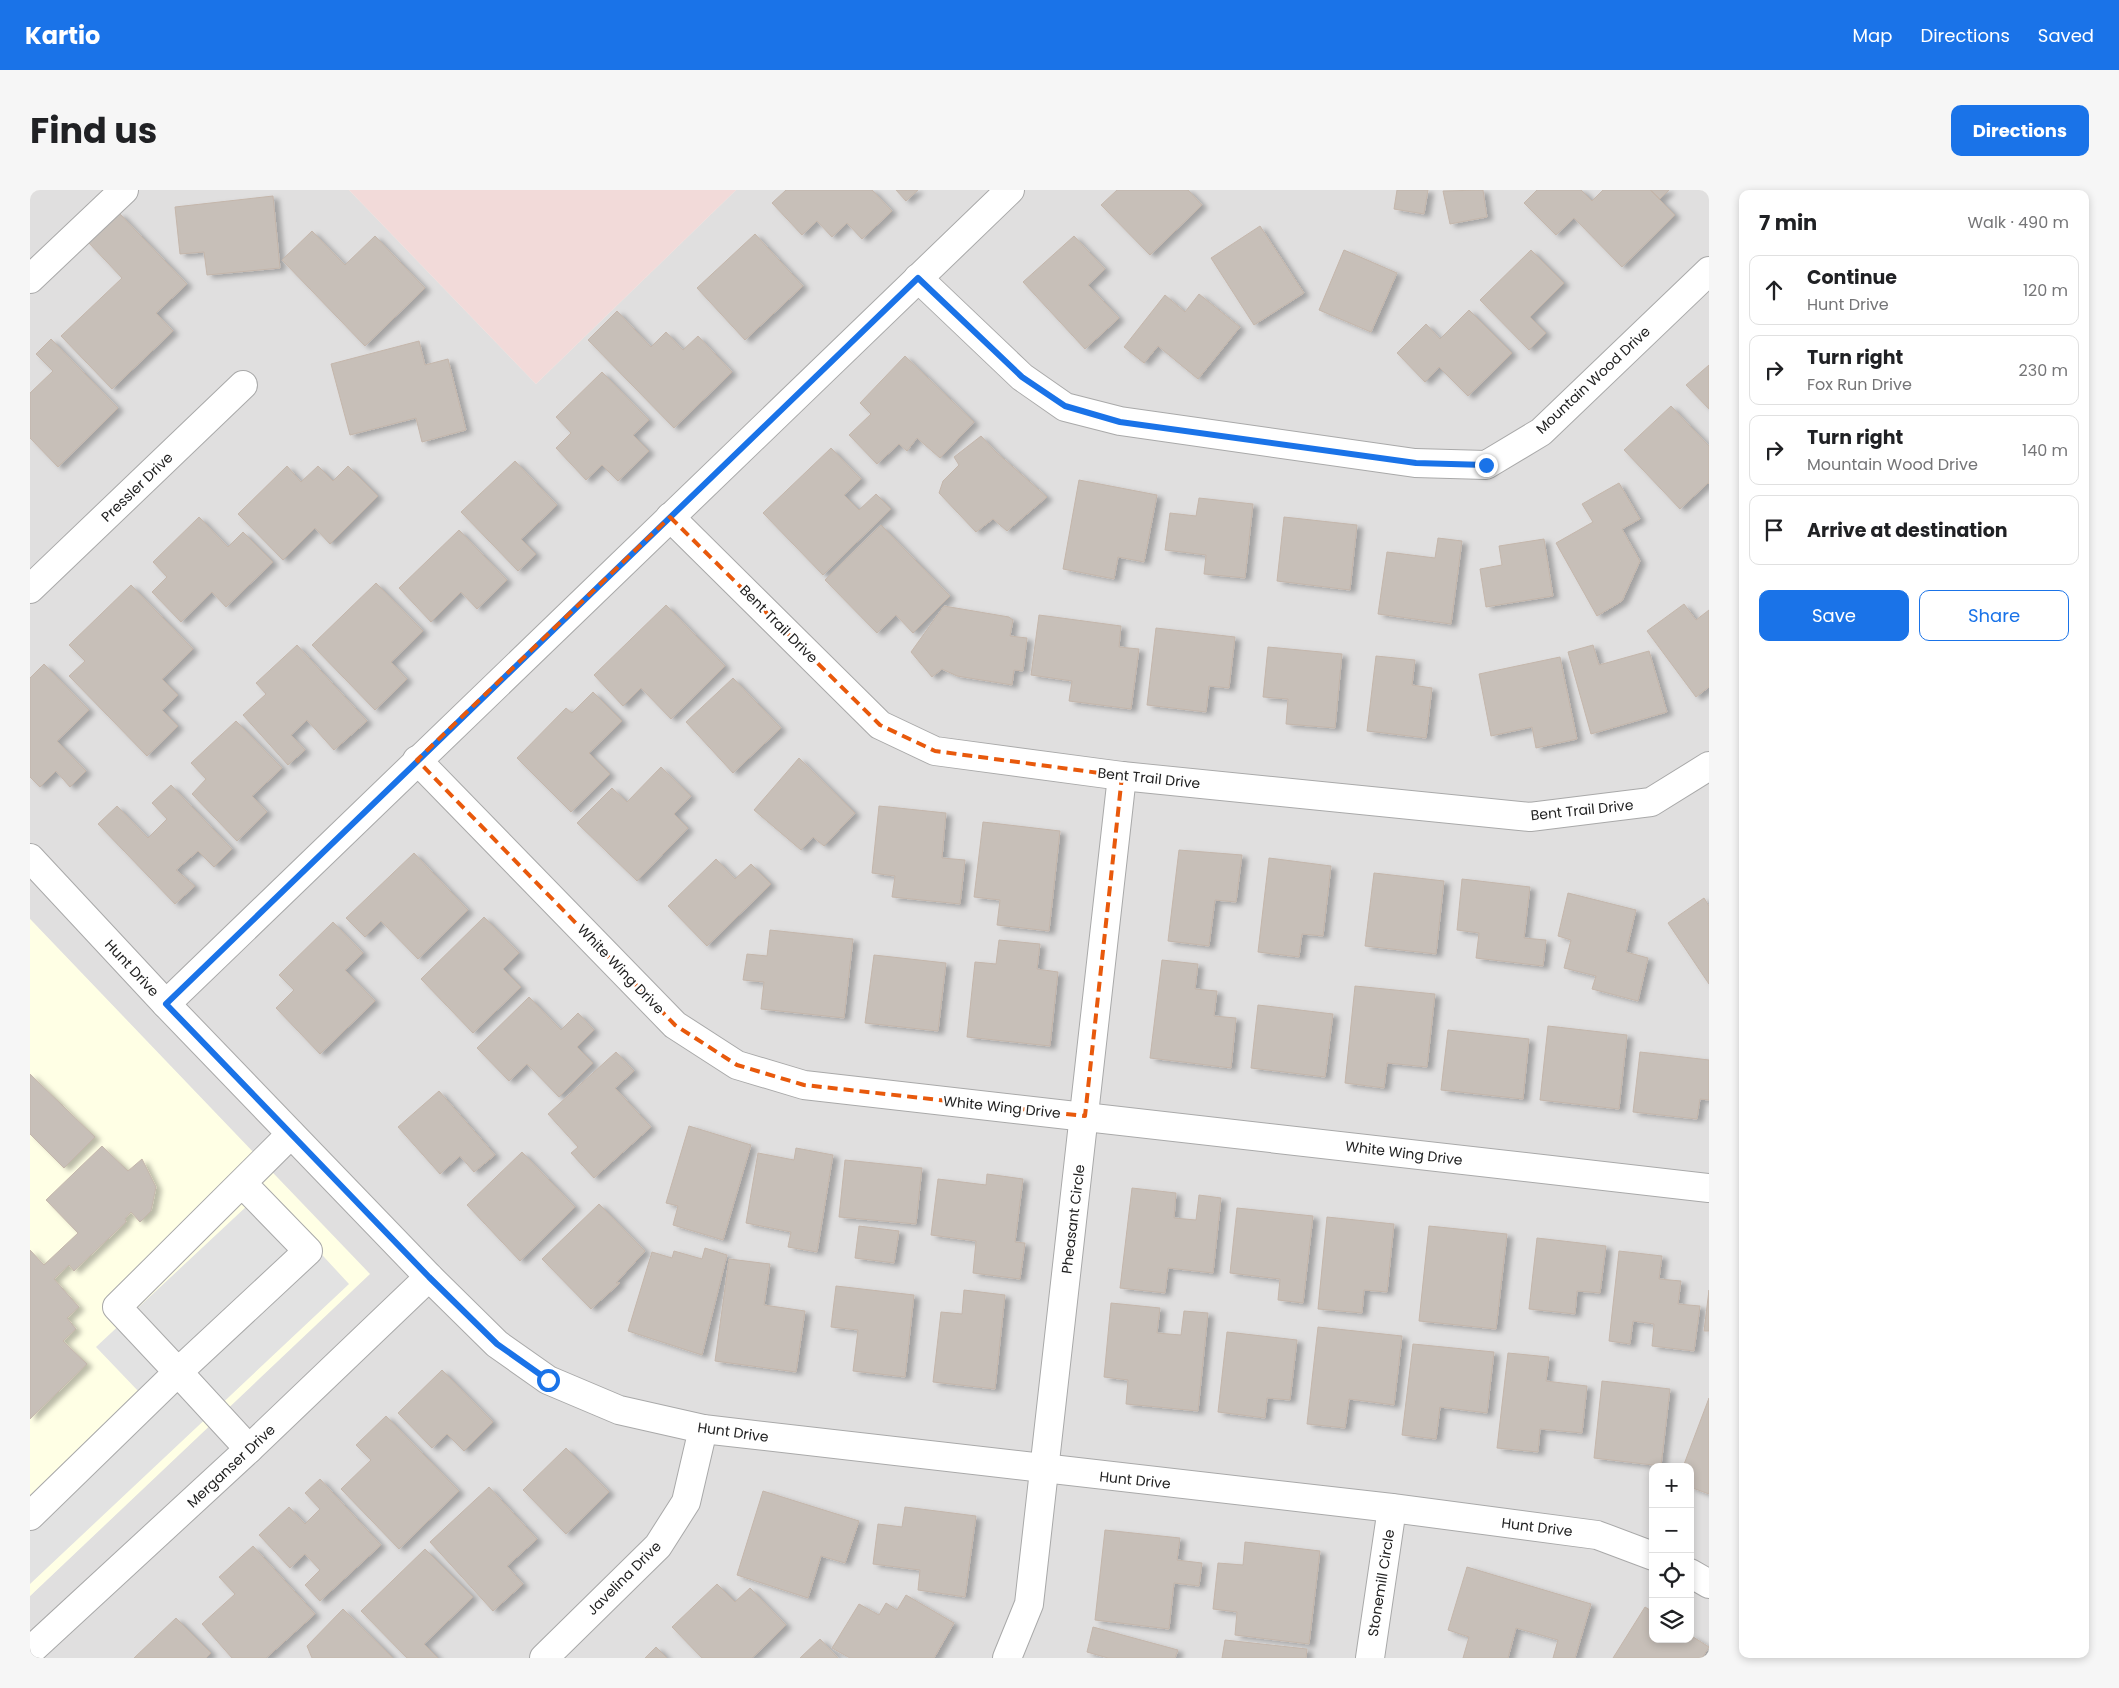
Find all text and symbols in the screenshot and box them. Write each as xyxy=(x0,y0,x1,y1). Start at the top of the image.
text: Kartio xyxy=(25,19,100,52)
text: Map xyxy=(1853,23,1892,48)
text: Directions xyxy=(1920,23,2010,48)
text: Saved xyxy=(2038,23,2094,48)
button: Directions xyxy=(1951,105,2089,156)
text: Find us xyxy=(30,106,157,155)
text: 7 min xyxy=(1759,208,1817,237)
text: Walk · 490 m xyxy=(1968,211,2069,234)
text: Continue xyxy=(1807,264,1897,291)
icon: ahead xyxy=(1760,276,1788,304)
text: 120 m xyxy=(2023,279,2068,302)
text: Hunt Drive xyxy=(1807,293,1889,316)
street label: Mountain Wood Drive xyxy=(1531,321,1655,438)
text: Turn right xyxy=(1807,344,1903,371)
icon: right xyxy=(1760,356,1788,384)
text: 230 m xyxy=(2019,359,2068,382)
text: Fox Run Drive xyxy=(1807,373,1912,396)
text: Turn right xyxy=(1807,424,1903,451)
icon: right xyxy=(1760,436,1788,464)
text: 140 m xyxy=(2022,439,2068,462)
street label: Pressler Drive xyxy=(97,447,178,526)
text: Mountain Wood Drive xyxy=(1807,453,1978,476)
route end xyxy=(1475,454,1498,477)
icon: arrive xyxy=(1760,516,1788,544)
text: Arrive at destination xyxy=(1807,517,2008,544)
street label: Bent Trail Drive xyxy=(735,580,823,668)
button: Save xyxy=(1759,590,1909,641)
button: Share xyxy=(1919,590,2069,641)
street label: Bent Trail Drive xyxy=(1097,763,1202,793)
street label: Bent Trail Drive xyxy=(1530,795,1635,825)
street label: White Wing Drive xyxy=(573,920,669,1019)
street label: Hunt Drive xyxy=(100,935,164,1001)
street label: White Wing Drive xyxy=(942,1091,1062,1123)
street label: White Wing Drive xyxy=(1344,1136,1464,1170)
street label: Pheasant Circle xyxy=(1056,1163,1090,1275)
route start xyxy=(537,1369,560,1392)
street label: Hunt Drive xyxy=(696,1417,770,1447)
street label: Merganser Drive xyxy=(183,1420,280,1512)
map controls xyxy=(1649,1463,1694,1643)
button: + xyxy=(1649,1463,1694,1508)
street label: Hunt Drive xyxy=(1098,1466,1172,1494)
button: − xyxy=(1649,1508,1694,1553)
street label: Hunt Drive xyxy=(1500,1513,1574,1541)
street label: Stonemill Circle xyxy=(1363,1528,1399,1638)
street label: Javelina Drive xyxy=(582,1536,666,1620)
button: locate xyxy=(1649,1553,1694,1598)
button: layers xyxy=(1649,1598,1694,1643)

